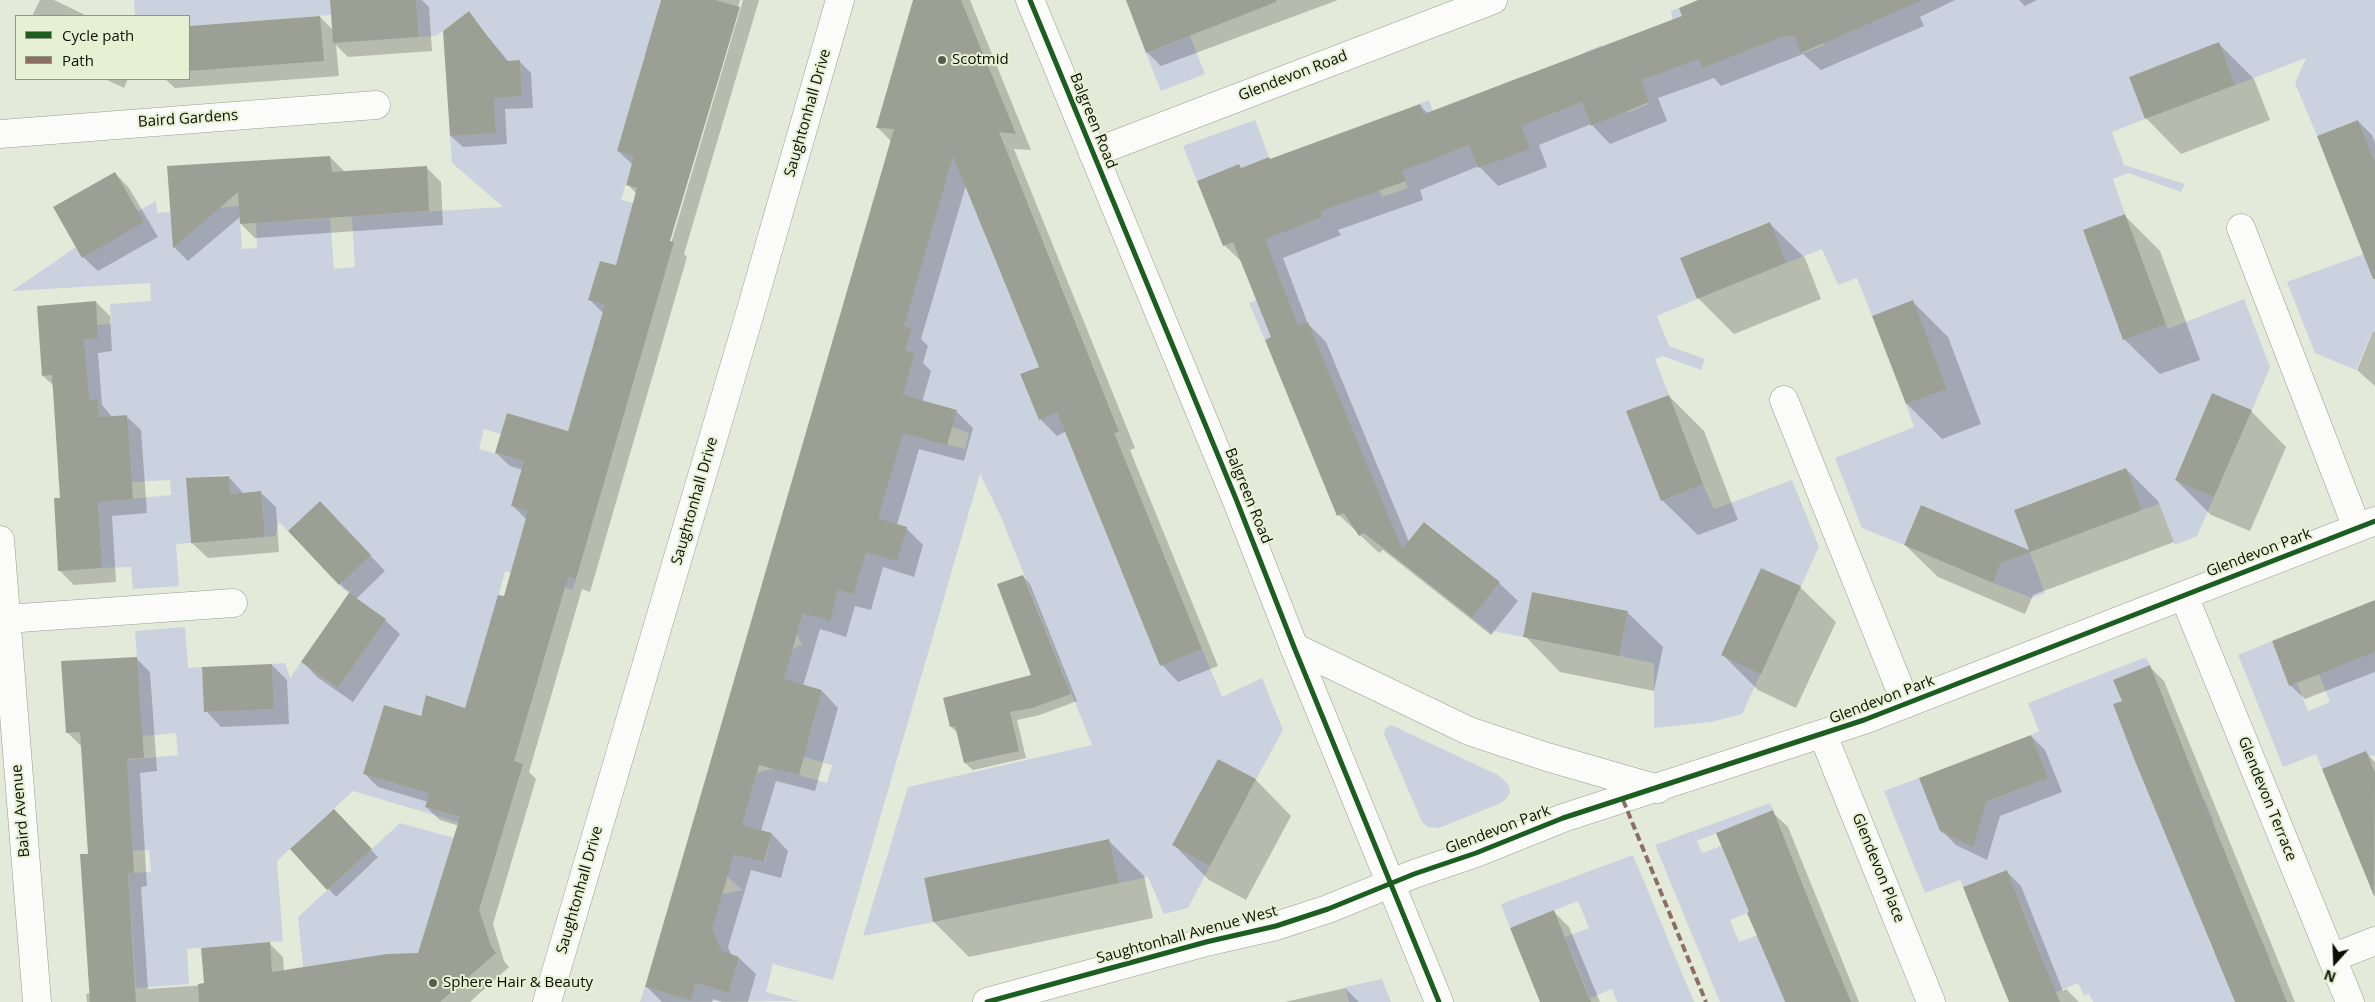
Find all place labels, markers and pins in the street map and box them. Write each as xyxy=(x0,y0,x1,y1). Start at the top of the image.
place label: Scotmid xyxy=(952,51,1009,69)
marker: Scotmid xyxy=(936,54,948,66)
place label: Sphere Hair & Beauty xyxy=(443,974,593,992)
marker: Sphere Hair & Beauty xyxy=(427,977,439,989)

